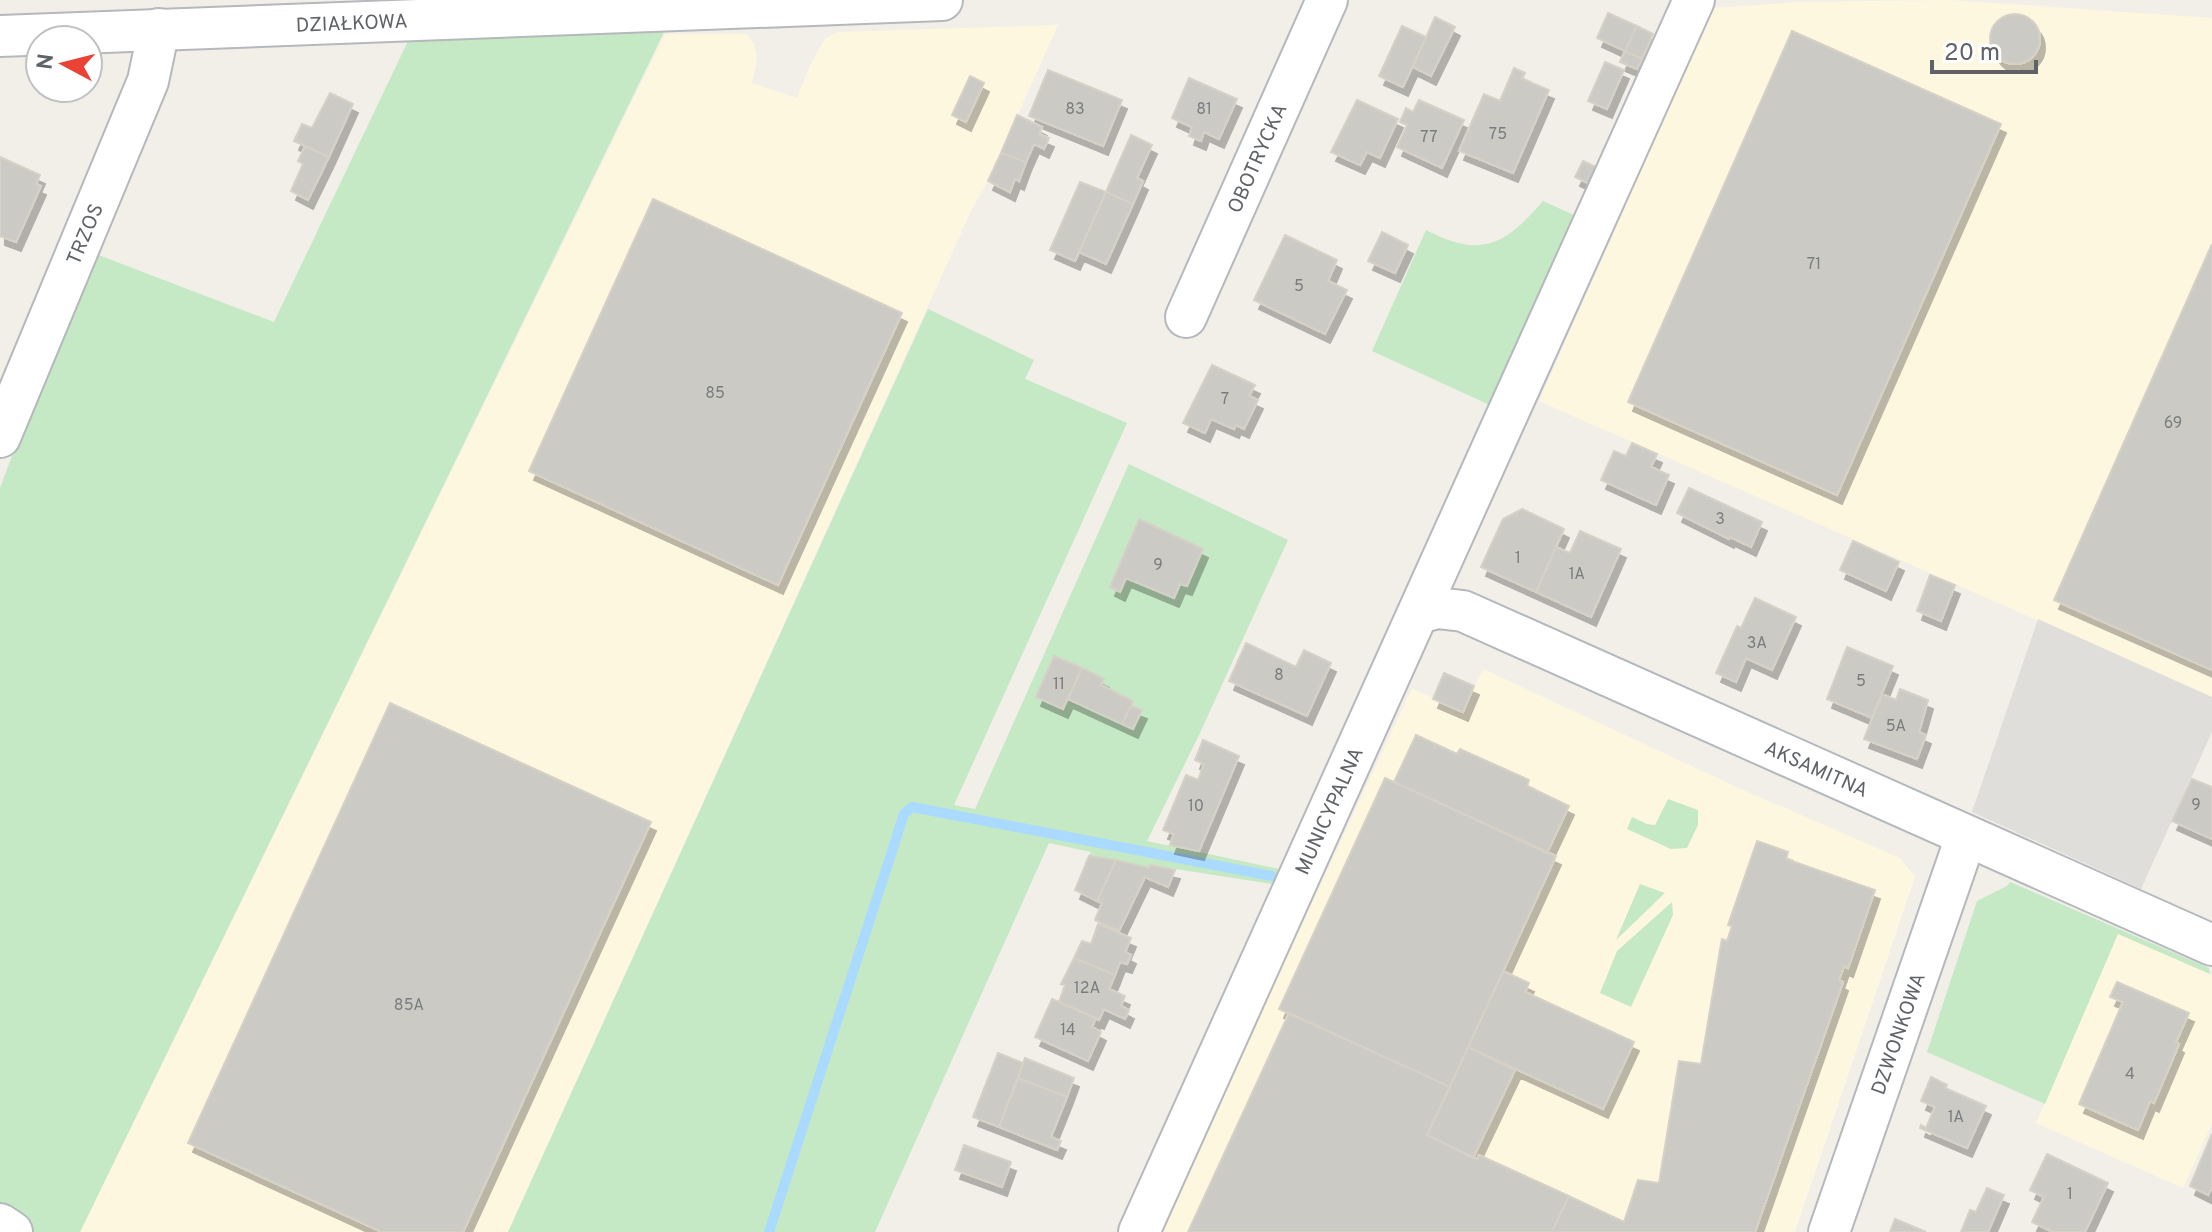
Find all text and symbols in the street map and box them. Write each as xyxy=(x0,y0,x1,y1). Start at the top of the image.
street label: DZIAŁKOWA xyxy=(295,9,408,40)
north arrow xyxy=(24,24,104,104)
scale bar xyxy=(1932,24,2036,74)
text: 20 m xyxy=(1944,39,2000,69)
text: N xyxy=(32,52,61,71)
house number: 83 xyxy=(1065,100,1085,120)
house number: 81 xyxy=(1196,100,1212,120)
street label: OBOTRYCKA xyxy=(1223,100,1294,218)
house number: 75 xyxy=(1489,125,1507,145)
house number: 77 xyxy=(1420,128,1438,148)
street label: TRZOS xyxy=(62,200,111,269)
house number: 71 xyxy=(1807,255,1821,275)
house number: 5 xyxy=(1294,277,1304,297)
house number: 85 xyxy=(705,384,725,404)
house number: 7 xyxy=(1221,390,1229,410)
house number: 69 xyxy=(2164,414,2182,434)
house number: 3 xyxy=(1715,510,1725,530)
house number: 1 xyxy=(1515,549,1521,569)
house number: 9 xyxy=(1153,556,1163,576)
house number: 1A xyxy=(1569,565,1585,585)
house number: 3A xyxy=(1747,634,1767,654)
house number: 8 xyxy=(1274,666,1284,686)
house number: 5 xyxy=(1856,672,1866,692)
house number: 11 xyxy=(1053,675,1065,695)
house number: 5A xyxy=(1886,717,1906,737)
street label: AKSAMITNA xyxy=(1760,736,1872,805)
street label: MUNICYPALNA xyxy=(1291,744,1371,879)
house number: 9 xyxy=(2191,796,2201,816)
house number: 10 xyxy=(1188,797,1204,817)
street label: DZWONKOWA xyxy=(1867,970,1933,1099)
house number: 12A xyxy=(1074,979,1100,999)
house number: 85A xyxy=(394,996,424,1016)
house number: 14 xyxy=(1060,1021,1076,1041)
house number: 4 xyxy=(2125,1065,2135,1085)
house number: 1A xyxy=(1948,1108,1964,1128)
house number: 1 xyxy=(2067,1185,2073,1205)

